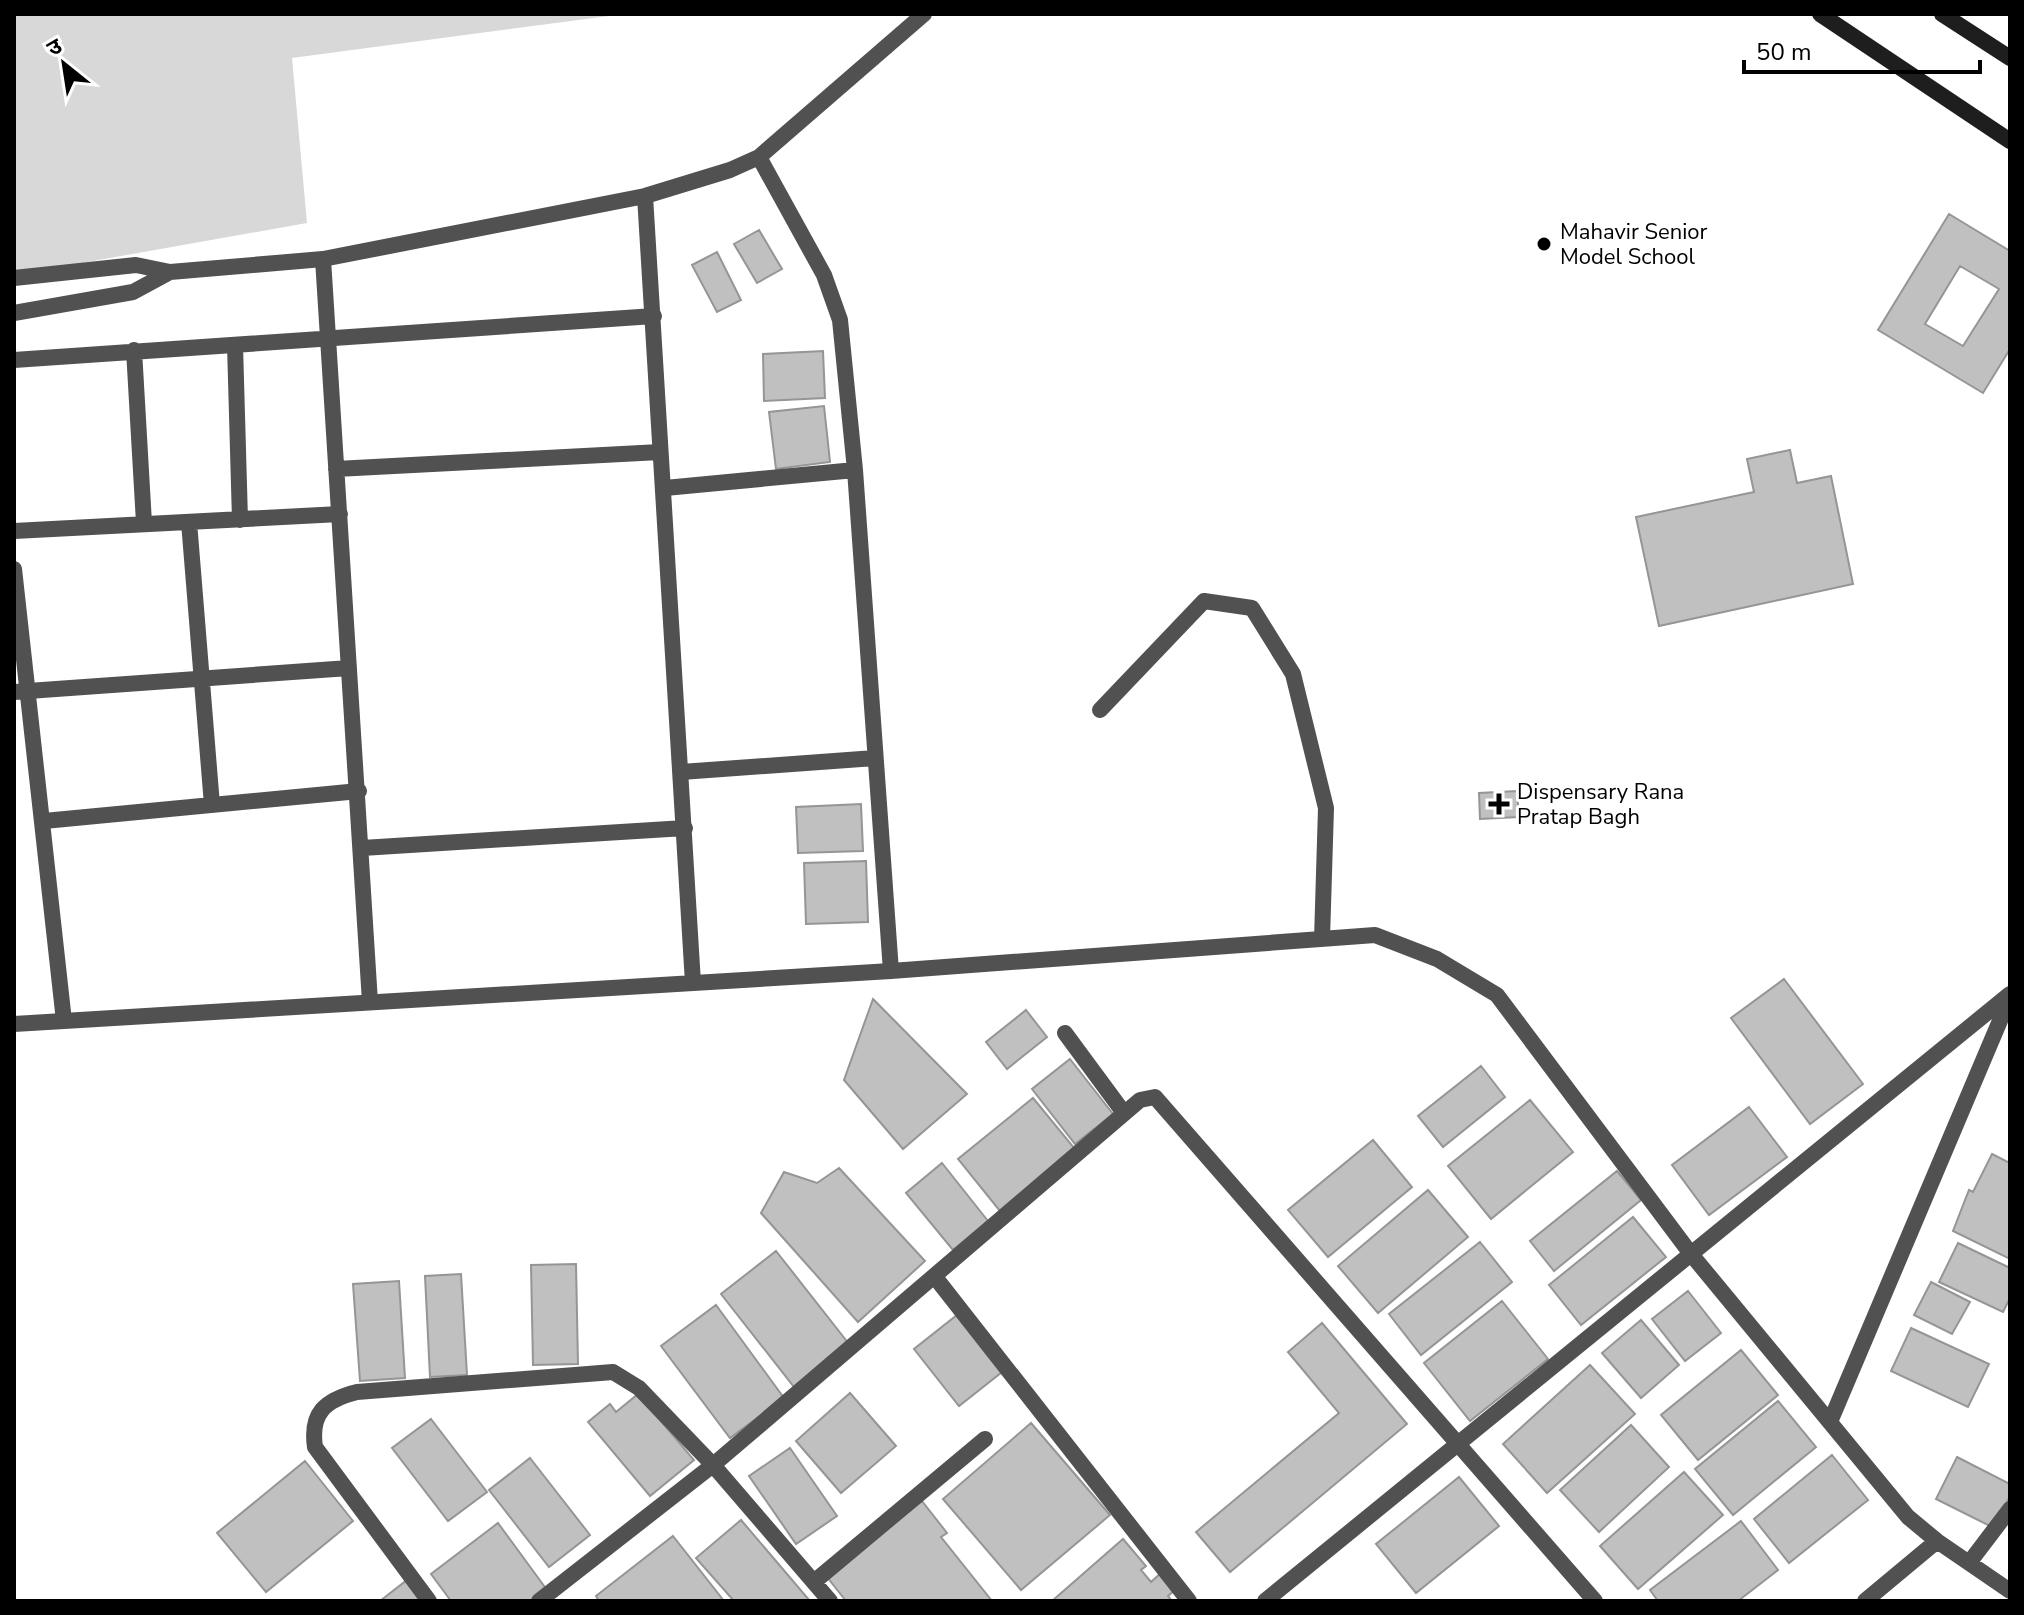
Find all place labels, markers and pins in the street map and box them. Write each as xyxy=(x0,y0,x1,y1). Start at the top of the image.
place label: Mahavir Senior Model School xyxy=(1560,217,1708,272)
marker: Mahavir Senior Model School xyxy=(1535,235,1553,253)
place label: Dispensary Rana Pratap Bagh xyxy=(1517,777,1684,832)
marker: Dispensary Rana Pratap Bagh xyxy=(1488,793,1510,815)

